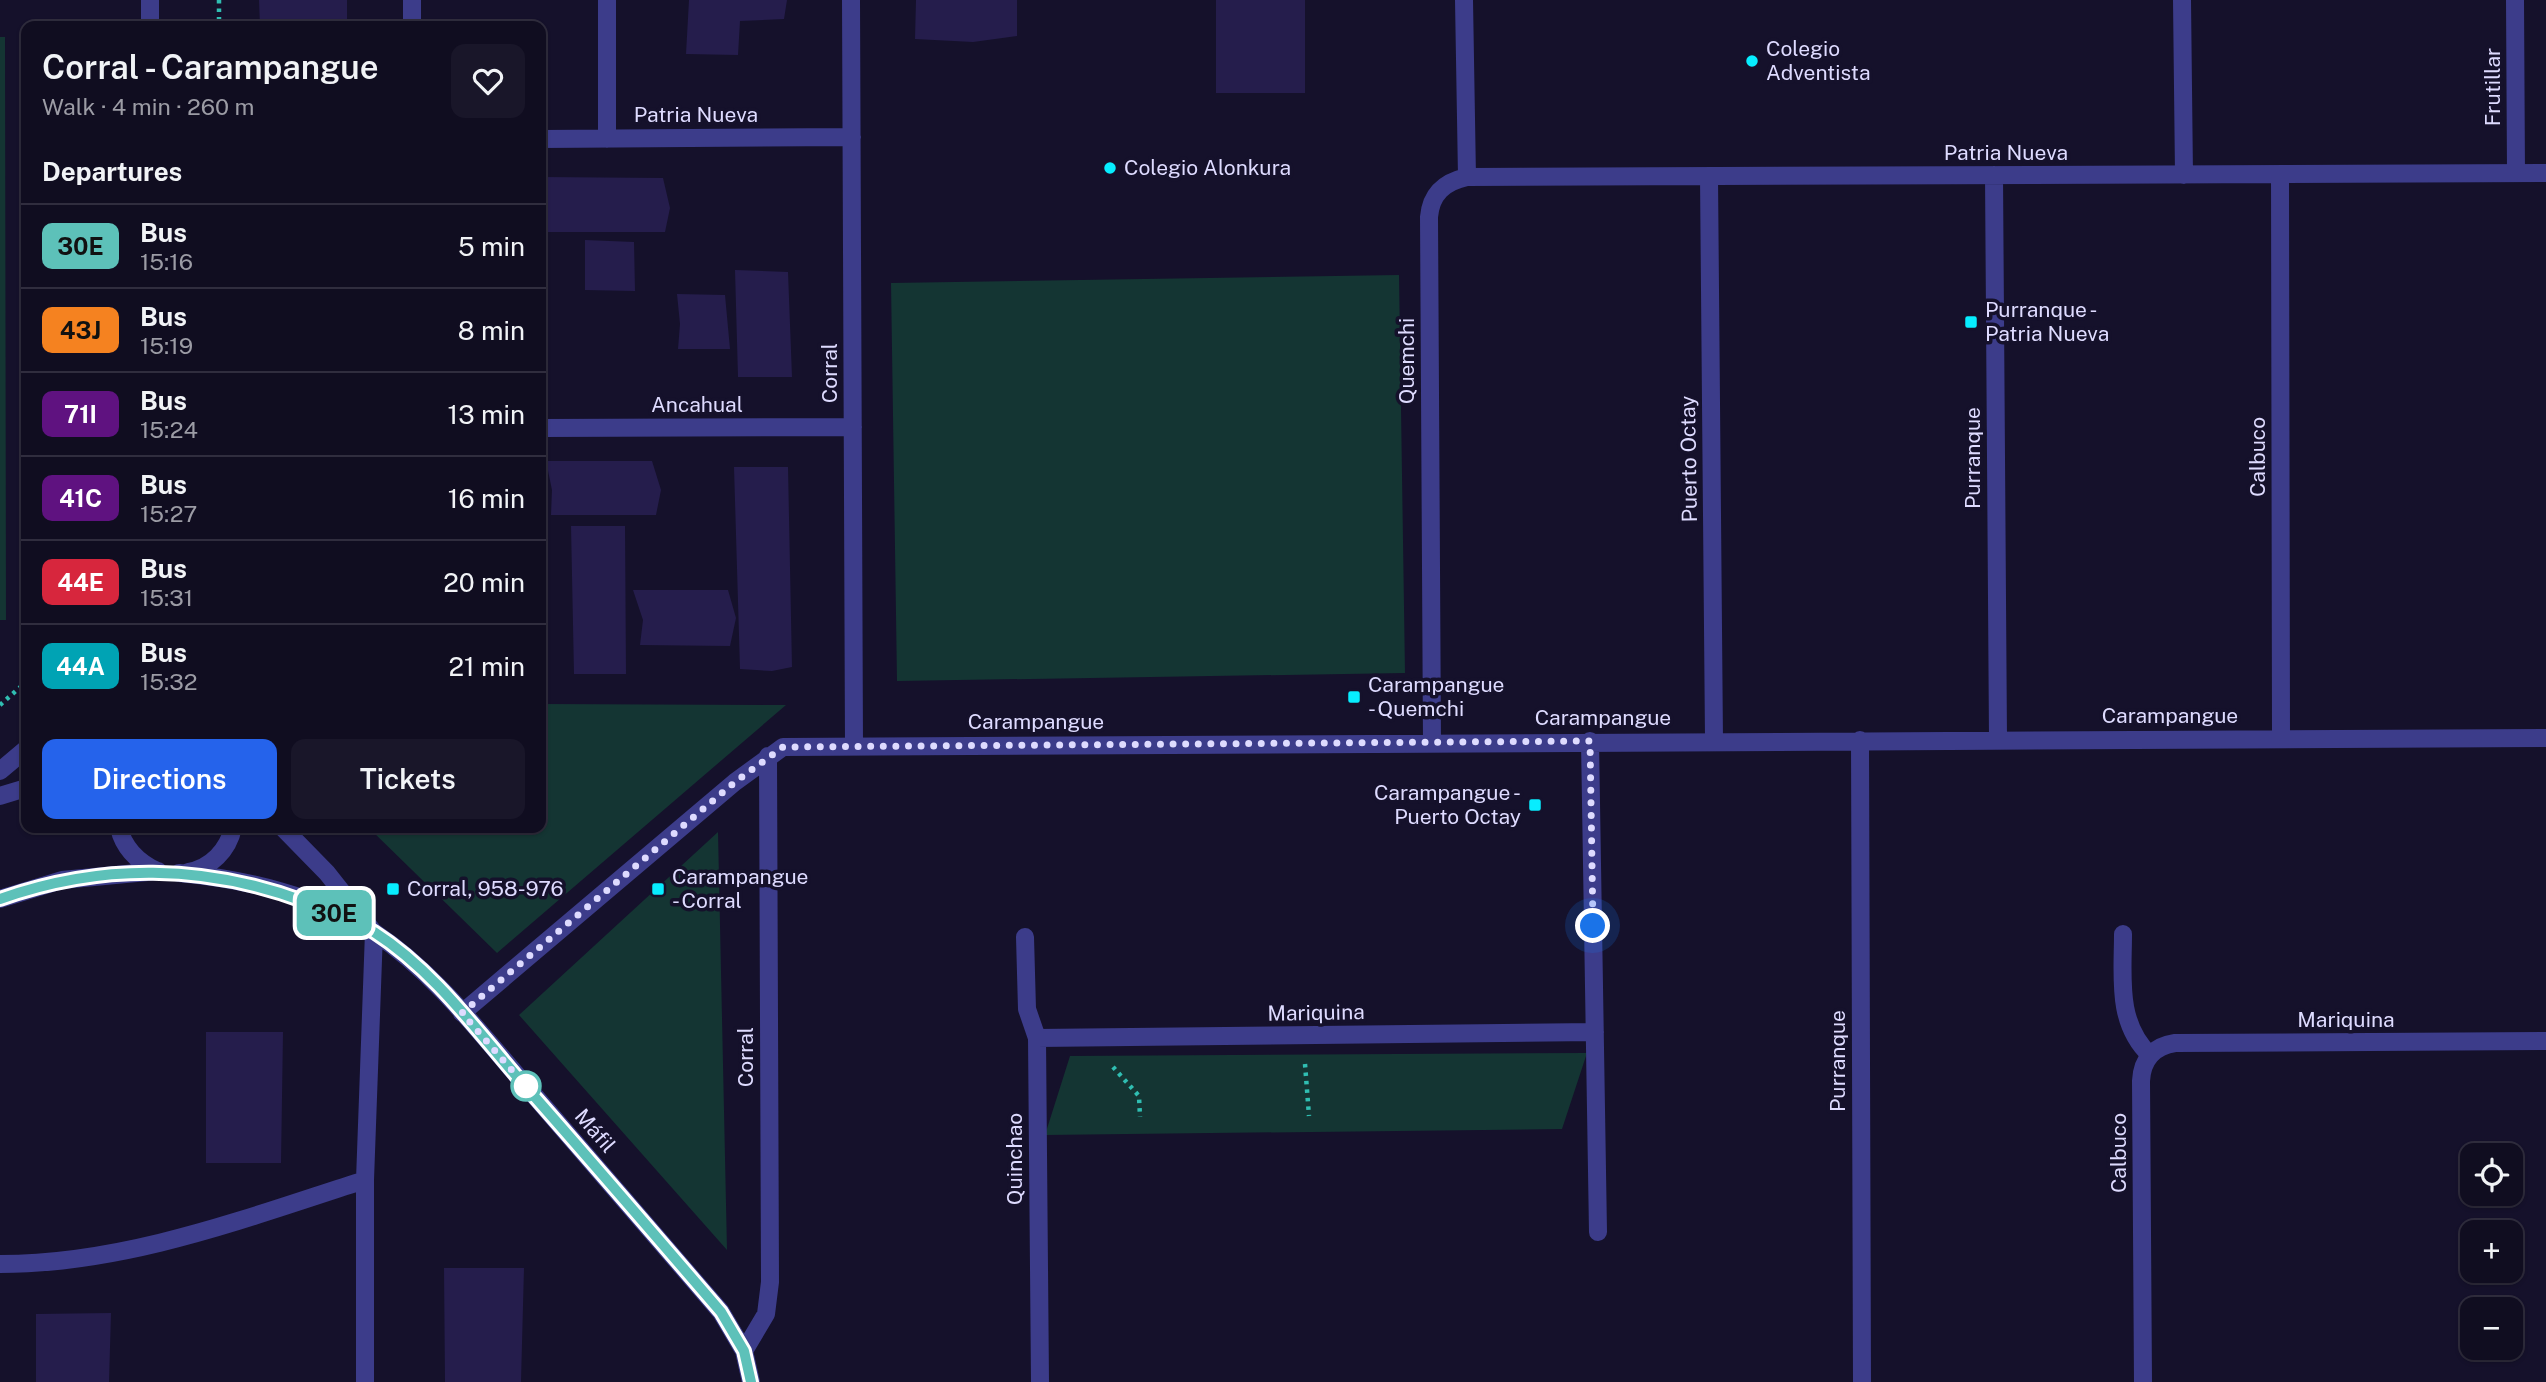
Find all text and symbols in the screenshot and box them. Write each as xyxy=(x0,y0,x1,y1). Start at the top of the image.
place label: Colegio Adventista xyxy=(1766,36,1871,85)
button: heart xyxy=(451,44,525,118)
text: Corral - Carampangue xyxy=(42,48,379,86)
street label: Frutillar xyxy=(2480,48,2505,126)
marker: Colegio Adventista xyxy=(1744,53,1760,69)
text: Walk · 4 min · 260 m xyxy=(42,93,255,120)
street label: Patria Nueva xyxy=(634,102,758,127)
street label: Patria Nueva xyxy=(1944,140,2068,165)
place label: Colegio Alonkura xyxy=(1124,155,1291,180)
text: Departures xyxy=(42,156,182,187)
marker: Colegio Alonkura xyxy=(1102,160,1118,176)
text: Bus xyxy=(140,217,187,248)
text: 5 min xyxy=(458,231,525,262)
text: 30E xyxy=(57,232,104,260)
text: 15:16 xyxy=(140,248,193,275)
place label: Purranque - Patria Nueva xyxy=(1985,297,2109,346)
text: Bus xyxy=(140,301,187,332)
marker: Purranque - Patria Nueva xyxy=(1963,314,1979,330)
text: 8 min xyxy=(458,315,525,346)
text: 43J xyxy=(60,316,101,344)
street label: Quemchi xyxy=(1394,318,1419,404)
text: 15:19 xyxy=(140,332,193,359)
street label: Corral xyxy=(817,343,842,403)
text: Bus xyxy=(140,385,187,416)
street label: Ancahual xyxy=(651,392,743,417)
street label: Puerto Octay xyxy=(1675,395,1702,523)
text: 13 min xyxy=(448,399,525,430)
text: 71I xyxy=(64,400,97,428)
street label: Purranque xyxy=(1960,407,1985,509)
text: 15:24 xyxy=(140,416,198,443)
street label: Calbuco xyxy=(2245,417,2270,497)
text: Bus xyxy=(140,469,187,500)
text: 16 min xyxy=(448,483,525,514)
text: 41C xyxy=(59,484,102,512)
text: 15:27 xyxy=(140,500,197,527)
text: Bus xyxy=(140,553,187,584)
text: 20 min xyxy=(443,567,525,598)
text: 44E xyxy=(57,568,104,596)
text: 15:31 xyxy=(140,584,193,611)
text: Bus xyxy=(140,637,187,668)
text: 21 min xyxy=(449,651,525,682)
text: 44A xyxy=(56,652,105,680)
text: 15:32 xyxy=(140,668,197,695)
place label: Carampangue - Quemchi xyxy=(1368,672,1504,721)
marker: Carampangue - Quemchi xyxy=(1346,689,1362,705)
street label: Carampangue xyxy=(2102,703,2238,728)
street label: Carampangue xyxy=(1535,705,1671,730)
street label: Carampangue xyxy=(968,709,1104,734)
button: Directions xyxy=(42,739,277,819)
button: Tickets xyxy=(291,739,525,819)
place label: Carampangue - Puerto Octay xyxy=(1374,780,1521,829)
marker: Carampangue - Puerto Octay xyxy=(1527,797,1543,813)
place label: Carampangue - Corral xyxy=(672,864,808,913)
place label: Corral, 958-976 xyxy=(407,876,564,901)
marker: Corral, 958-976 xyxy=(385,881,401,897)
marker: Carampangue - Corral xyxy=(650,881,666,897)
line badge: 30E xyxy=(294,890,374,936)
text: 30E xyxy=(311,899,357,927)
your location xyxy=(1575,908,1610,943)
street label: Mariquina xyxy=(1267,999,1365,1026)
street label: Mariquina xyxy=(2297,1007,2395,1032)
street label: Purranque xyxy=(1825,1010,1850,1112)
street label: Corral xyxy=(733,1027,758,1087)
unlabelled marker xyxy=(511,1071,541,1101)
street label: Máfil xyxy=(570,1104,621,1158)
street label: Quinchao xyxy=(1002,1113,1027,1205)
street label: Calbuco xyxy=(2106,1113,2131,1193)
map controls xyxy=(2460,1143,2523,1360)
button: locate xyxy=(2460,1143,2523,1206)
button: + xyxy=(2460,1220,2523,1283)
button: − xyxy=(2460,1297,2523,1360)

